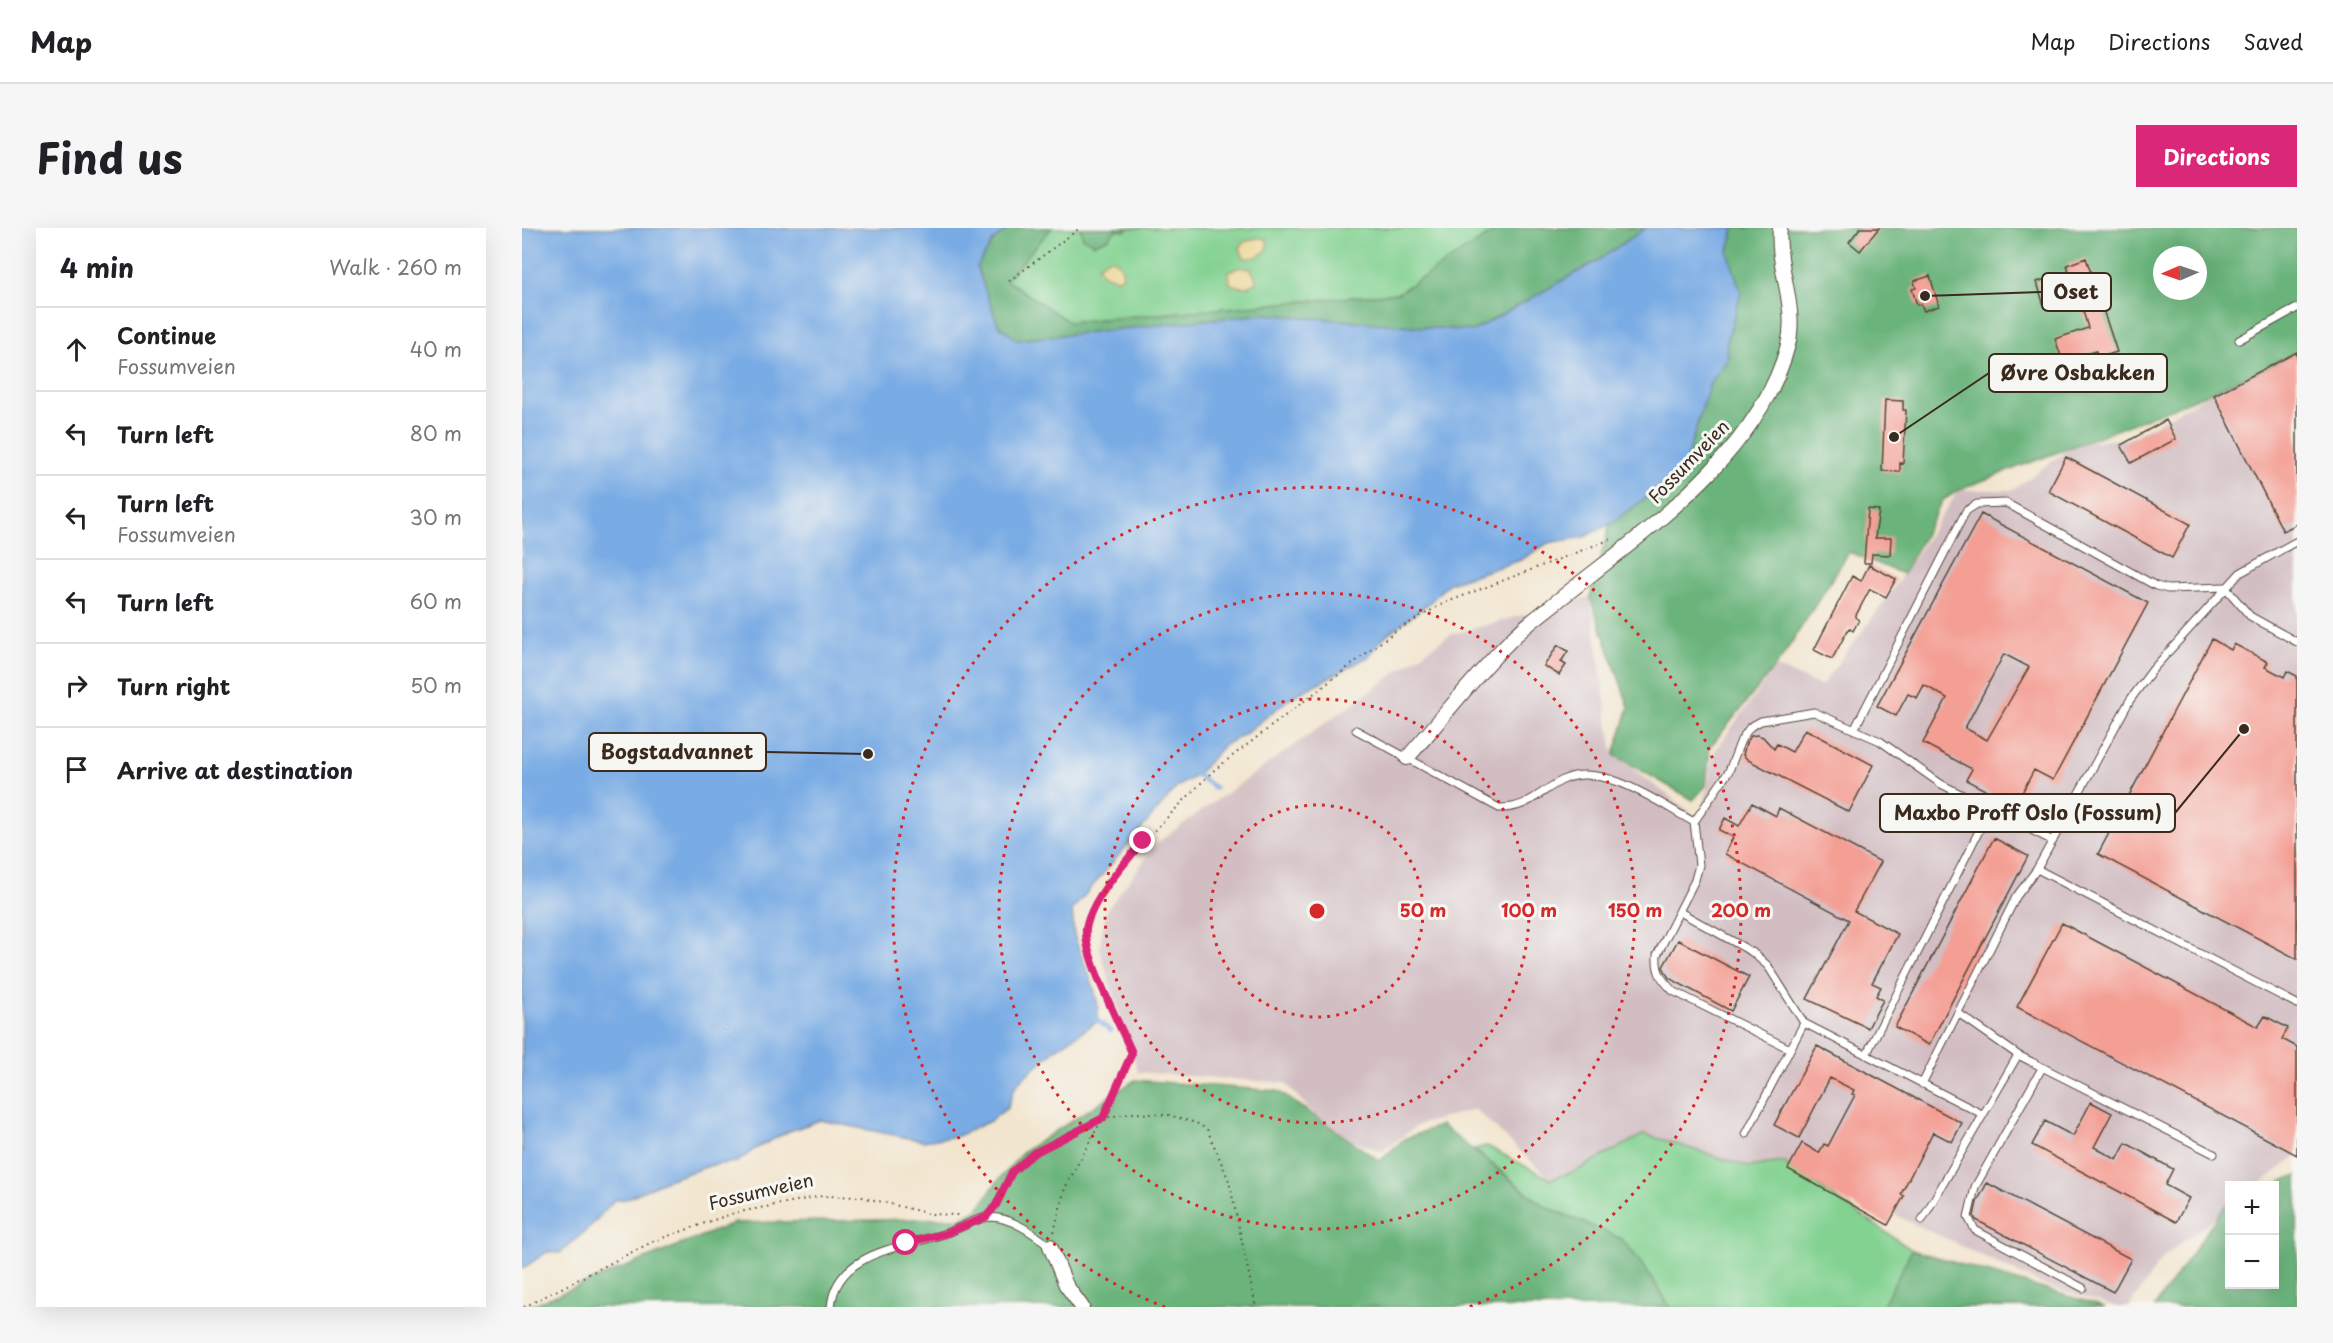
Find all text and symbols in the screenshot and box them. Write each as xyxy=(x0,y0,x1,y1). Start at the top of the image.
text: Map xyxy=(30,20,92,63)
text: Map xyxy=(2030,25,2075,57)
text: Directions xyxy=(2108,25,2210,57)
text: Saved xyxy=(2243,25,2303,57)
text: Find us xyxy=(36,125,183,188)
button: Directions xyxy=(2136,125,2297,187)
north arrow xyxy=(2153,246,2207,300)
text: 4 min xyxy=(60,248,134,287)
text: Walk · 260 m xyxy=(329,252,462,282)
callout: Oset xyxy=(2042,273,2111,311)
text: Oset xyxy=(2053,276,2099,306)
text: Continue xyxy=(117,318,216,351)
icon: ahead xyxy=(60,333,93,366)
text: 40 m xyxy=(410,334,462,364)
text: Fossumveien xyxy=(117,351,236,381)
callout: Øvre Osbakken xyxy=(1989,354,2167,392)
text: Øvre Osbakken xyxy=(2000,357,2155,387)
street label: Fossumveien xyxy=(1641,413,1735,509)
icon: left xyxy=(60,417,93,450)
text: Turn left xyxy=(117,417,214,450)
text: 80 m xyxy=(410,418,462,448)
text: Turn left xyxy=(117,486,214,519)
icon: left xyxy=(60,501,93,534)
text: 30 m xyxy=(409,502,462,532)
text: Fossumveien xyxy=(117,519,236,549)
icon: left xyxy=(60,585,93,618)
text: Turn left xyxy=(117,585,214,618)
text: 60 m xyxy=(410,586,462,616)
icon: right xyxy=(60,669,93,702)
text: Turn right xyxy=(117,669,230,702)
text: 50 m xyxy=(410,670,462,700)
callout: Bogstadvannet xyxy=(589,733,766,771)
text: Bogstadvannet xyxy=(601,736,754,766)
icon: arrive xyxy=(60,753,93,786)
text: Arrive at destination xyxy=(117,753,353,786)
callout: Maxbo Proff Oslo (Fossum) xyxy=(1880,794,2175,832)
text: Maxbo Proff Oslo (Fossum) xyxy=(1894,797,2162,827)
route end xyxy=(1129,827,1155,853)
text: 50 m xyxy=(1400,896,1446,923)
text: 100 m xyxy=(1501,896,1557,923)
text: 150 m xyxy=(1608,896,1662,923)
text: 200 m xyxy=(1711,896,1771,923)
centre of rings xyxy=(1307,901,1327,921)
street label: Fossumveien xyxy=(706,1165,816,1216)
map controls xyxy=(2225,1181,2279,1289)
button: + xyxy=(2225,1181,2279,1235)
route start xyxy=(892,1229,918,1255)
button: − xyxy=(2225,1235,2279,1289)

